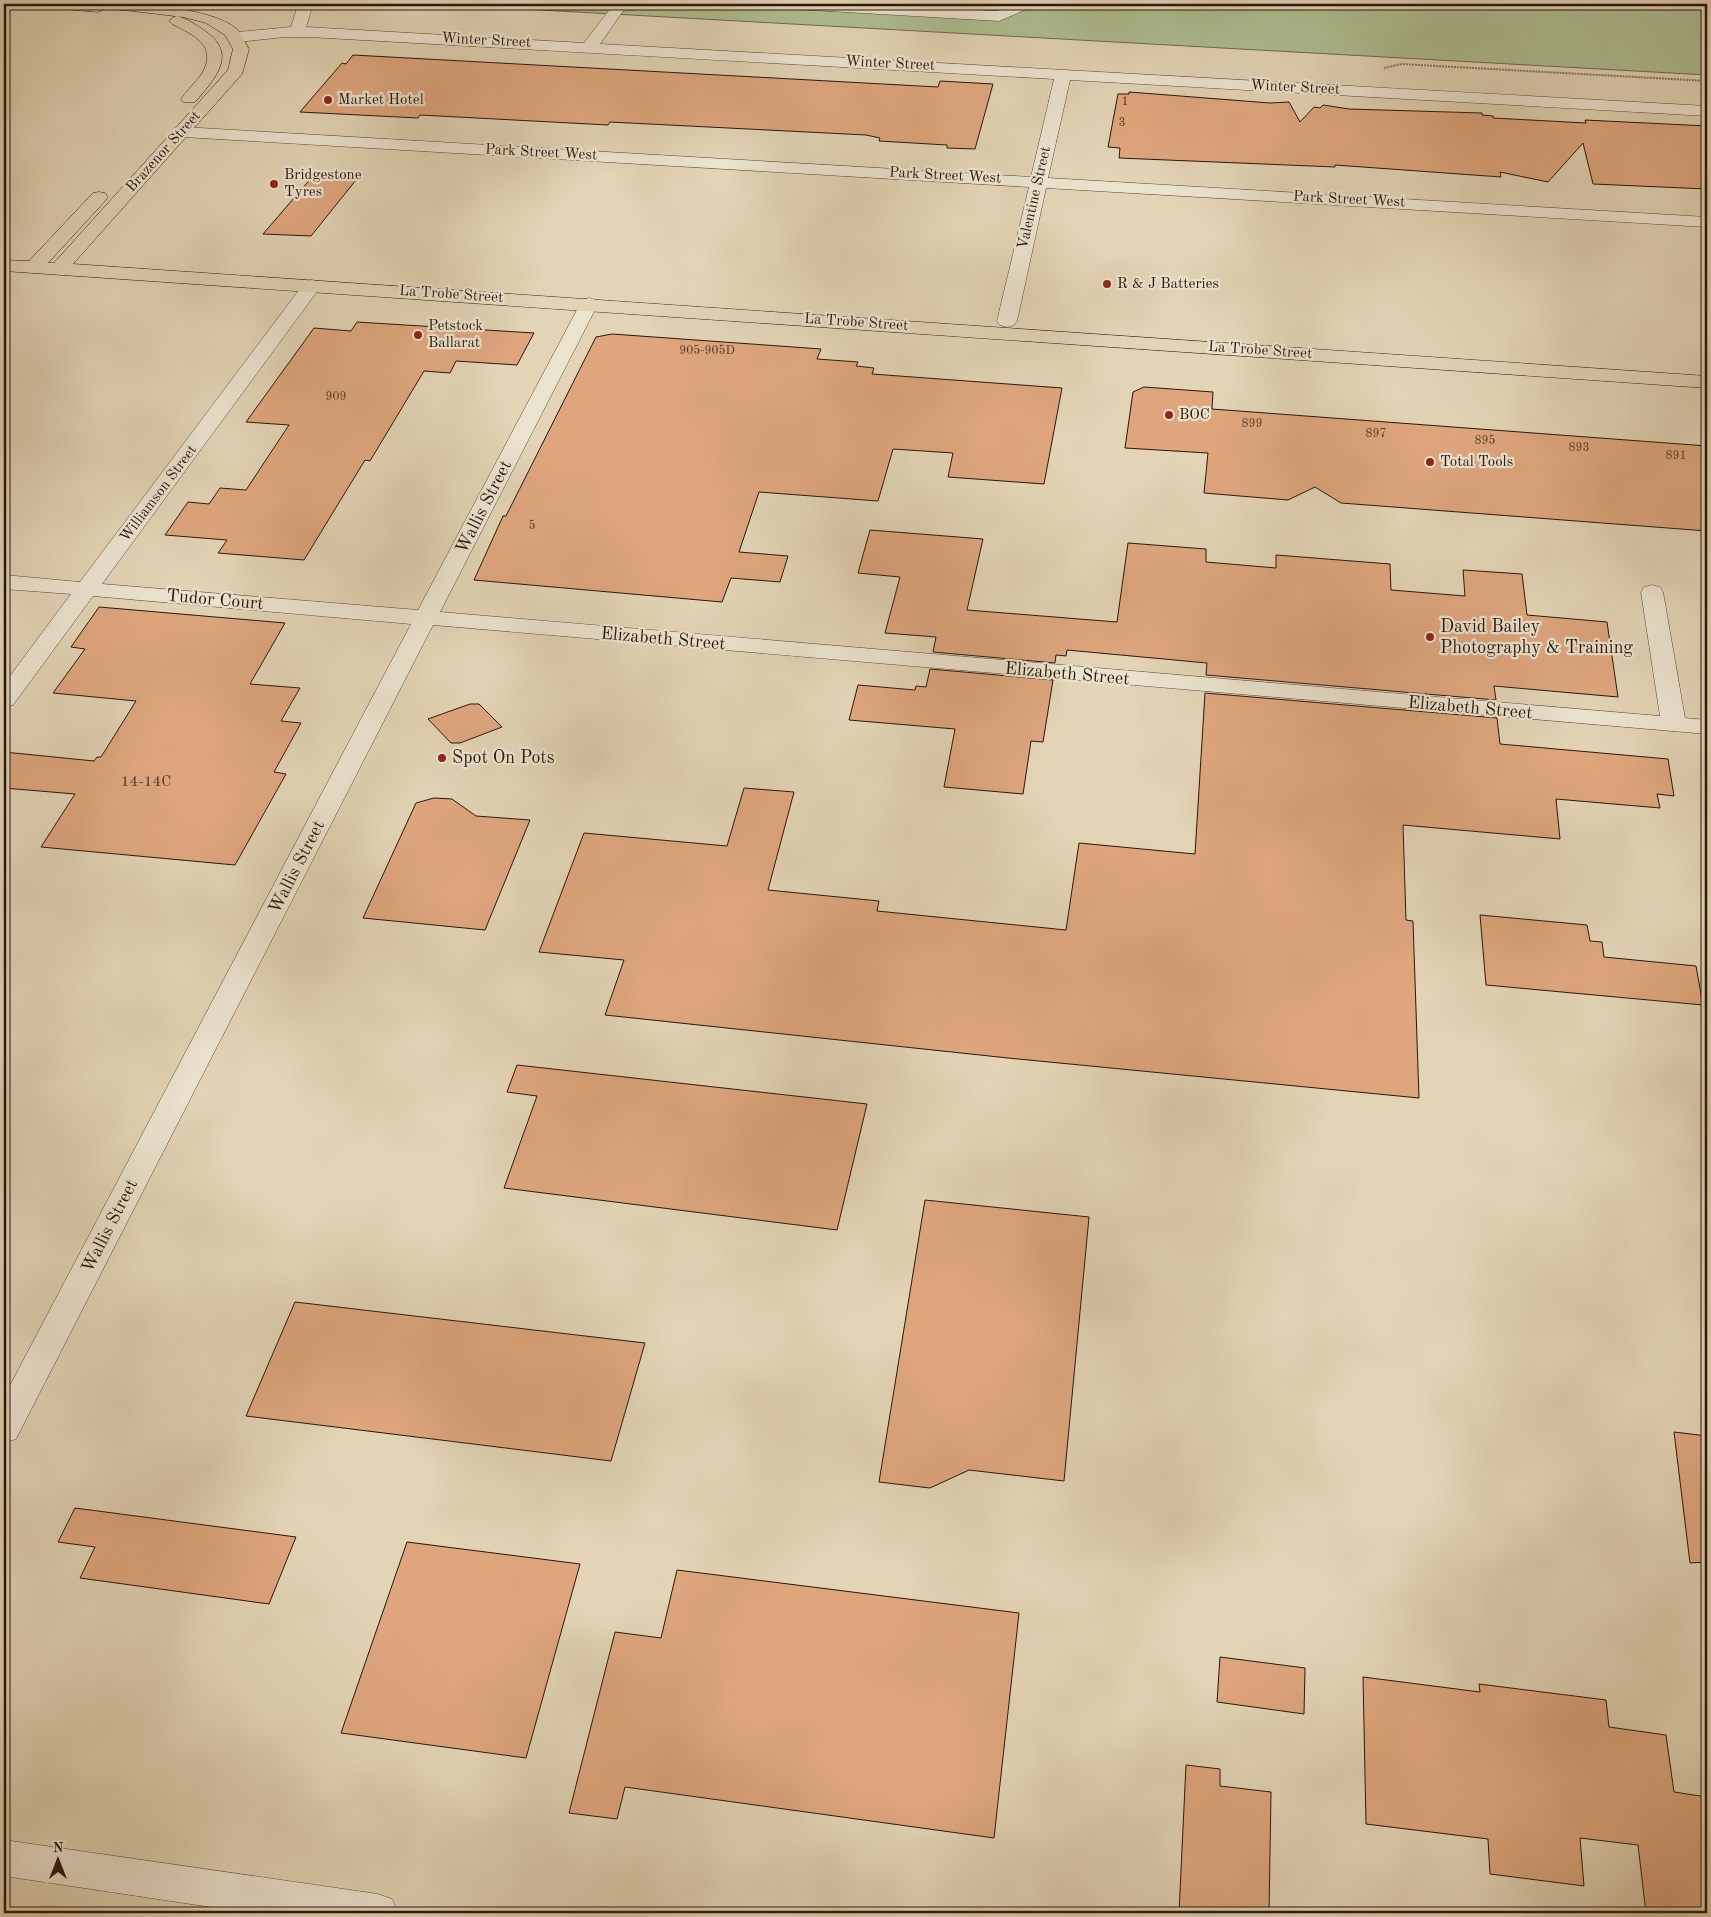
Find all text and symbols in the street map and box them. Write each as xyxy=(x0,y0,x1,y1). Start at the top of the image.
street label: Winter Street xyxy=(441,31,531,51)
street label: Winter Street xyxy=(845,54,935,74)
street label: Winter Street xyxy=(1250,78,1340,98)
place label: Market Hotel xyxy=(338,93,424,108)
marker: Market Hotel xyxy=(322,94,334,106)
house number: 1 xyxy=(1122,96,1128,108)
street label: Brazenor Street xyxy=(124,109,204,195)
house number: 3 xyxy=(1119,117,1125,129)
street label: Park Street West xyxy=(485,143,597,163)
street label: Valentine Street xyxy=(1016,145,1054,251)
street label: Park Street West xyxy=(889,166,1001,186)
place label: Bridgestone Tyres xyxy=(284,168,362,200)
marker: Bridgestone Tyres xyxy=(268,178,280,190)
street label: Park Street West xyxy=(1293,190,1405,210)
place label: R & J Batteries xyxy=(1117,277,1219,292)
marker: R & J Batteries xyxy=(1101,278,1113,290)
street label: La Trobe Street xyxy=(398,284,504,306)
street label: La Trobe Street xyxy=(803,312,909,334)
place label: Petstock Ballarat xyxy=(428,319,483,351)
marker: Petstock Ballarat xyxy=(412,329,424,341)
street label: La Trobe Street xyxy=(1207,340,1313,362)
house number: 905-905D xyxy=(679,344,735,357)
house number: 909 xyxy=(326,391,346,403)
place label: BOC xyxy=(1179,408,1210,423)
marker: BOC xyxy=(1163,409,1175,421)
house number: 899 xyxy=(1242,418,1262,430)
house number: 897 xyxy=(1366,428,1386,440)
house number: 895 xyxy=(1475,434,1495,447)
house number: 893 xyxy=(1569,442,1589,454)
street label: Williamson Street xyxy=(118,443,200,545)
house number: 891 xyxy=(1666,450,1686,462)
place label: Total Tools xyxy=(1440,455,1513,470)
marker: Total Tools xyxy=(1424,456,1436,468)
street label: Wallis Street xyxy=(453,458,515,556)
house number: 5 xyxy=(529,519,536,532)
street label: Tudor Court xyxy=(166,587,264,613)
place label: David Bailey Photography & Training xyxy=(1440,618,1633,657)
street label: Elizabeth Street xyxy=(600,625,726,653)
marker: David Bailey Photography & Training xyxy=(1424,631,1436,643)
street label: Elizabeth Street xyxy=(1004,660,1130,688)
street label: Elizabeth Street xyxy=(1407,694,1533,722)
place label: Spot On Pots xyxy=(452,749,555,767)
marker: Spot On Pots xyxy=(436,752,448,764)
house number: 14-14C xyxy=(121,775,171,790)
street label: Wallis Street xyxy=(266,818,328,916)
street label: Wallis Street xyxy=(79,1177,141,1275)
north arrow xyxy=(32,1834,82,1884)
text: N xyxy=(53,1841,64,1855)

